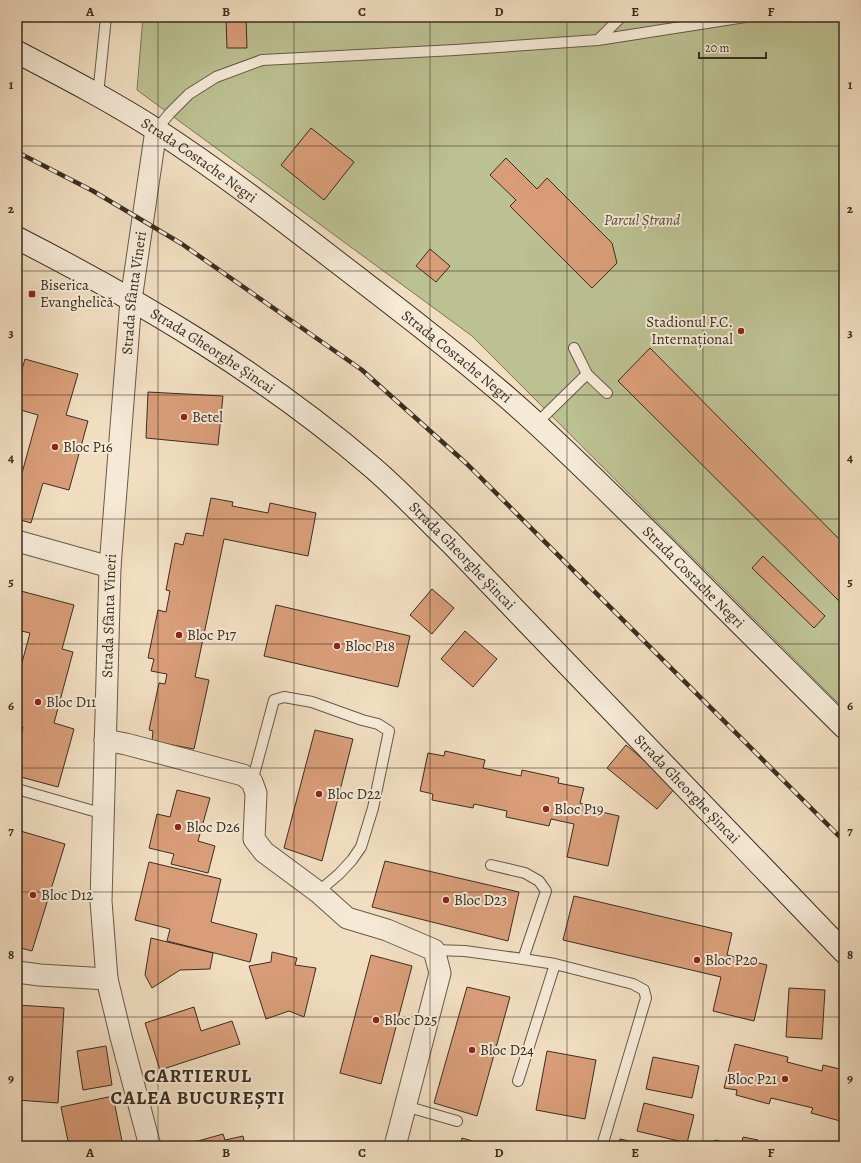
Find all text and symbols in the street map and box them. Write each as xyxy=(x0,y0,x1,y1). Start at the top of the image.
text: A xyxy=(85,3,95,20)
text: B xyxy=(222,3,230,20)
text: C xyxy=(358,3,366,20)
text: D xyxy=(494,3,504,20)
text: E xyxy=(631,3,639,20)
text: F xyxy=(768,3,775,20)
scale bar xyxy=(699,34,766,60)
text: 20 m xyxy=(705,40,729,56)
text: 1 xyxy=(9,76,14,93)
text: 1 xyxy=(848,76,853,93)
street label: Strada Costache Negri xyxy=(137,113,261,207)
text: 2 xyxy=(8,200,15,217)
text: 2 xyxy=(847,200,854,217)
park label: Parcul Ștrand xyxy=(604,210,680,230)
street label: Strada Sfânta Vineri xyxy=(117,230,151,355)
place label: Biserica Evanghelică xyxy=(40,275,113,312)
marker: Biserica Evanghelică xyxy=(27,289,37,299)
street label: Strada Gheorghe Șincai xyxy=(147,303,279,398)
street label: Strada Costache Negri xyxy=(397,305,516,407)
place label: Stadionul F.C. Internațional xyxy=(646,312,733,349)
text: 3 xyxy=(8,324,14,341)
text: 3 xyxy=(847,324,853,341)
marker: Stadionul F.C. Internațional xyxy=(736,326,746,336)
place label: Betel xyxy=(192,407,223,427)
marker: Betel xyxy=(179,412,189,422)
place label: Bloc P16 xyxy=(63,437,113,457)
marker: Bloc P16 xyxy=(50,442,60,452)
text: 4 xyxy=(8,449,14,466)
text: 4 xyxy=(847,449,853,466)
street label: Strada Gheorghe Șincai xyxy=(405,497,520,614)
street label: Strada Costache Negri xyxy=(638,522,749,632)
street label: Strada Sfânta Vineri xyxy=(97,553,121,678)
text: 5 xyxy=(8,573,14,590)
text: 5 xyxy=(847,573,853,590)
place label: Bloc P17 xyxy=(187,625,237,645)
marker: Bloc P17 xyxy=(174,630,184,640)
place label: Bloc P18 xyxy=(345,636,395,656)
marker: Bloc P18 xyxy=(332,641,342,651)
place label: Bloc D11 xyxy=(46,692,96,712)
text: 6 xyxy=(8,697,14,714)
marker: Bloc D11 xyxy=(33,697,43,707)
text: 6 xyxy=(847,697,853,714)
street label: Strada Gheorghe Șincai xyxy=(630,730,744,848)
place label: Bloc D22 xyxy=(327,784,381,804)
marker: Bloc D22 xyxy=(314,789,324,799)
place label: Bloc P19 xyxy=(554,799,604,819)
marker: Bloc P19 xyxy=(541,804,551,814)
place label: Bloc D26 xyxy=(186,817,240,837)
text: 7 xyxy=(8,822,14,839)
marker: Bloc D26 xyxy=(173,822,183,832)
text: 7 xyxy=(847,822,853,839)
place label: Bloc D12 xyxy=(41,885,93,905)
marker: Bloc D12 xyxy=(28,890,38,900)
place label: Bloc D23 xyxy=(454,890,507,910)
marker: Bloc D23 xyxy=(441,895,451,905)
text: 8 xyxy=(8,946,14,963)
text: 8 xyxy=(847,946,853,963)
place label: Bloc P20 xyxy=(705,950,758,970)
marker: Bloc P20 xyxy=(692,955,702,965)
place label: Bloc D25 xyxy=(384,1010,438,1030)
marker: Bloc D25 xyxy=(371,1015,381,1025)
place label: Bloc D24 xyxy=(480,1040,534,1060)
marker: Bloc D24 xyxy=(467,1045,477,1055)
district label: CARTIERUL CALEA BUCUREȘTI xyxy=(111,1063,285,1111)
place label: Bloc P21 xyxy=(727,1069,777,1089)
text: 9 xyxy=(8,1070,14,1087)
text: 9 xyxy=(847,1070,853,1087)
marker: Bloc P21 xyxy=(780,1074,790,1084)
text: A xyxy=(85,1144,95,1161)
text: B xyxy=(222,1144,230,1161)
text: C xyxy=(358,1144,366,1161)
text: D xyxy=(494,1144,504,1161)
text: E xyxy=(631,1144,639,1161)
text: F xyxy=(768,1144,775,1161)

